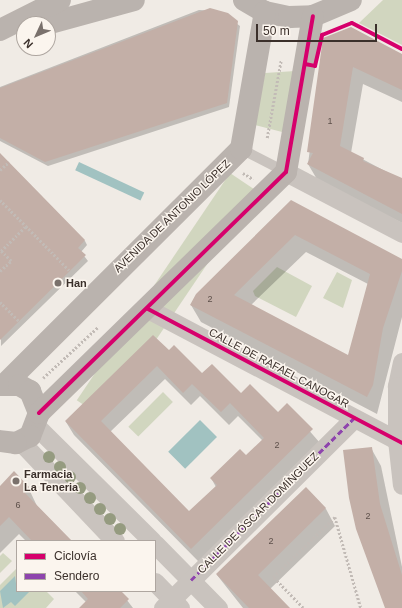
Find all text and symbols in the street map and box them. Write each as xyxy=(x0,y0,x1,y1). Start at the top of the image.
north arrow xyxy=(16,16,56,56)
scale bar xyxy=(258,16,379,42)
text: 50 m xyxy=(263,24,290,38)
text: N xyxy=(21,37,35,51)
house number: 1 xyxy=(327,116,333,126)
street label: AVENIDA DE ANTONIO LÓPEZ xyxy=(111,156,233,276)
place label: Han xyxy=(66,276,87,290)
marker: Han xyxy=(53,278,63,288)
house number: 2 xyxy=(207,294,213,304)
street label: CALLE DE RAFAEL CANOGAR xyxy=(207,325,351,411)
house number: 2 xyxy=(274,440,280,450)
street label: CALLE DE ÓSCAR DOMÍNGUEZ xyxy=(195,450,321,576)
place label: Farmacia La Teneria xyxy=(24,468,78,494)
marker: Farmacia La Teneria xyxy=(11,476,21,486)
house number: 6 xyxy=(15,500,21,510)
house number: 2 xyxy=(365,511,371,521)
house number: 2 xyxy=(268,536,274,546)
legend xyxy=(16,540,156,592)
text: Ciclovía xyxy=(54,549,97,563)
text: Sendero xyxy=(54,569,99,583)

